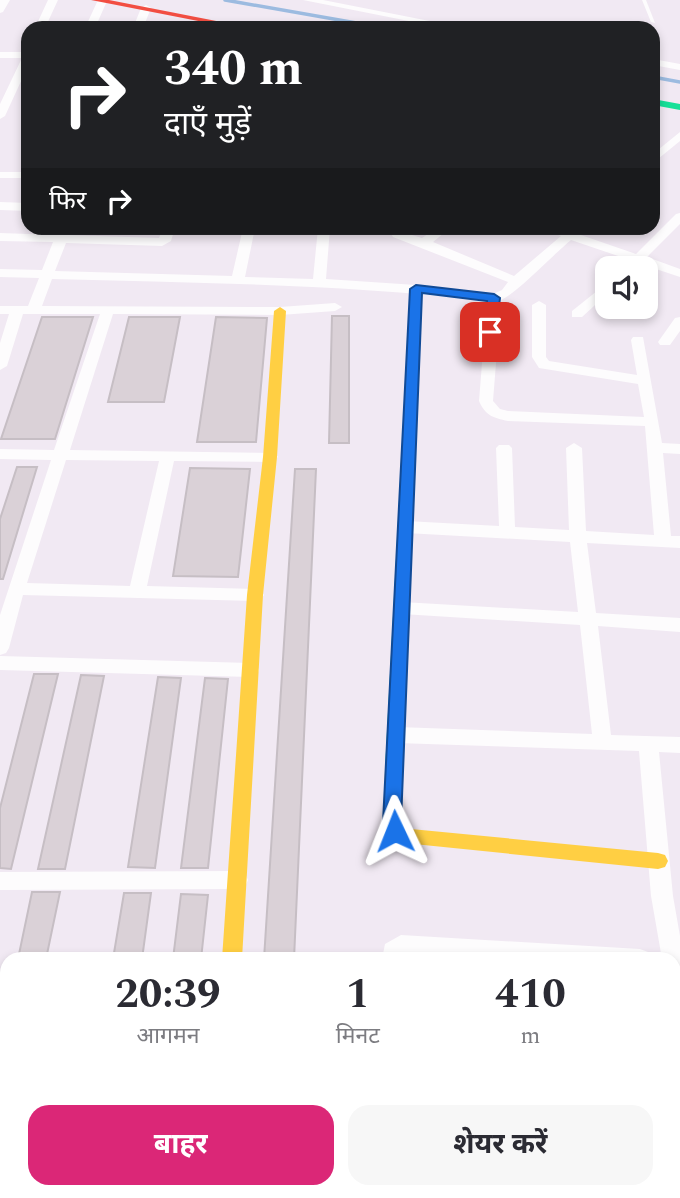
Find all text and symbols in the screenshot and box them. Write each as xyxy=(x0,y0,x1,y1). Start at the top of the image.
text: 340 m xyxy=(164,32,303,107)
icon: right xyxy=(49,49,140,140)
text: दाएँ मुड़ें xyxy=(164,100,251,149)
text: फिर xyxy=(49,181,86,221)
icon: right xyxy=(100,182,138,220)
map controls xyxy=(595,256,658,319)
button: sound xyxy=(595,256,658,319)
pin xyxy=(460,302,520,362)
icon: arrive xyxy=(471,313,509,351)
position arrow xyxy=(358,794,432,868)
text: 20:39 xyxy=(115,963,221,1026)
text: 1 xyxy=(346,963,370,1026)
text: 410 xyxy=(495,963,566,1026)
text: आगमन xyxy=(136,1019,199,1054)
text: मिनट xyxy=(336,1019,380,1054)
text: m xyxy=(521,1019,540,1054)
button: बाहर xyxy=(28,1105,334,1185)
button: शेयर करें xyxy=(348,1105,653,1185)

